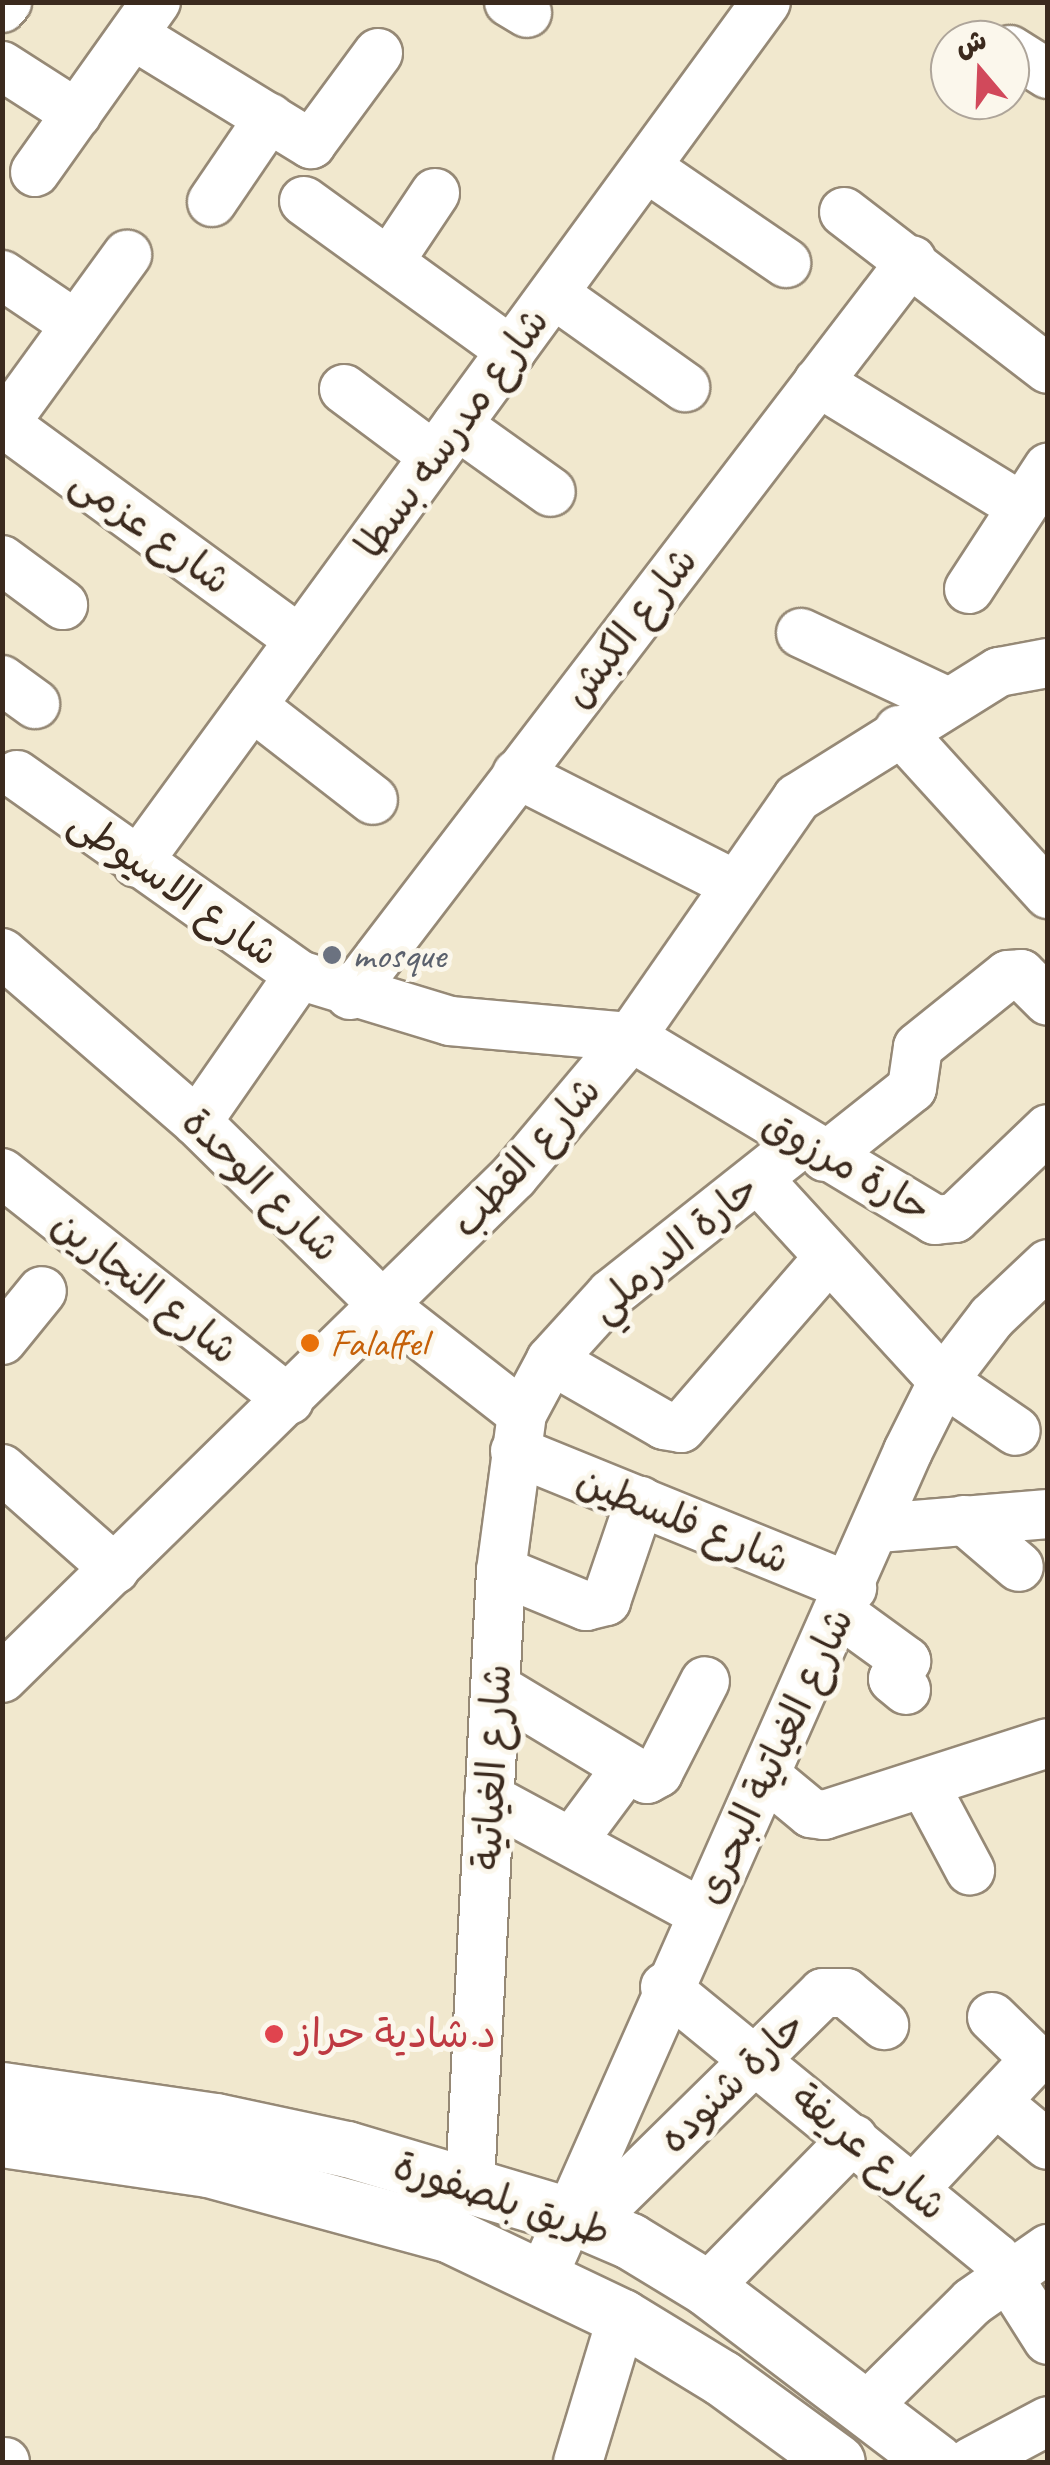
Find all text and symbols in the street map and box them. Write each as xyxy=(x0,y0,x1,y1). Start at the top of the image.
north arrow xyxy=(930,20,1030,120)
text: ش xyxy=(950,21,991,65)
street label: شارع مدرسه بسطا xyxy=(345,298,559,568)
street label: شارع عزمى xyxy=(62,457,240,605)
street label: شارع الكبش xyxy=(553,537,707,717)
street label: شارع الاسيوطى xyxy=(60,797,288,977)
place label: mosque xyxy=(352,931,446,979)
marker: mosque xyxy=(321,944,343,966)
street label: شارع القطب xyxy=(441,1067,611,1247)
street label: شارع الوحدة xyxy=(172,1098,350,1272)
street label: حارة مرزوق xyxy=(755,1099,939,1233)
street label: حارة الدرملي xyxy=(580,1164,768,1332)
street label: شارع النجارين xyxy=(42,1200,248,1374)
place label: Falaffel xyxy=(330,1319,427,1367)
marker: Falaffel xyxy=(299,1332,321,1354)
street label: شارع فلسطين xyxy=(570,1456,796,1584)
street label: شارع الغياتية البحرى xyxy=(684,1600,864,1912)
street label: شارع الغياتية xyxy=(463,1663,521,1871)
street label: حارة شنوده xyxy=(649,2001,815,2163)
place label: د.شادية حراز xyxy=(296,2010,496,2058)
marker: د.شادية حراز xyxy=(261,2021,287,2047)
street label: شارع عريفة xyxy=(782,2073,956,2231)
street label: طريق بلصفورة xyxy=(388,2141,616,2257)

